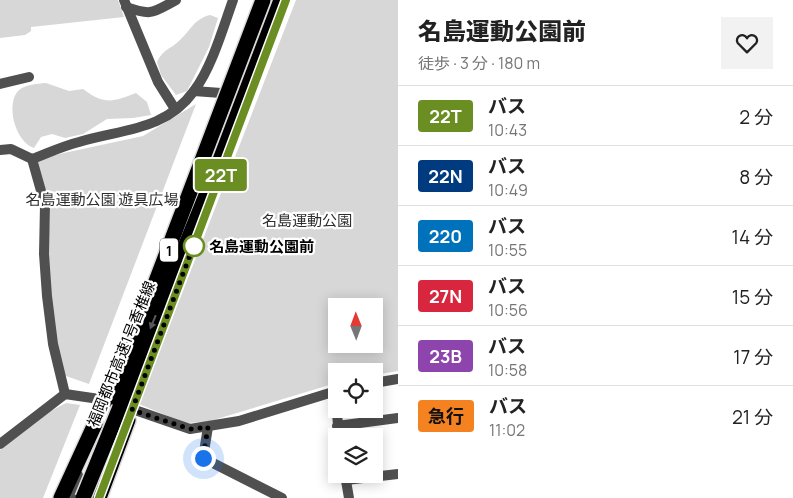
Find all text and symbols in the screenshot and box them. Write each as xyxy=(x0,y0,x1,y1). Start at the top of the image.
text: 名島運動公園前 xyxy=(418,14,586,47)
button: heart xyxy=(721,17,773,69)
text: 徒歩 · 3 分 · 180 m xyxy=(418,52,540,74)
text: バス xyxy=(488,93,526,119)
text: 22T xyxy=(429,104,462,128)
text: 2 分 xyxy=(739,104,773,130)
text: 10:43 xyxy=(488,119,527,141)
text: バス xyxy=(488,153,526,179)
line badge: 22T xyxy=(192,159,250,191)
text: 22T xyxy=(205,163,237,187)
text: 22N xyxy=(428,164,463,188)
text: 8 分 xyxy=(739,164,773,190)
text: 10:49 xyxy=(488,179,528,201)
park label: 名島運動公園 遊具広場 xyxy=(25,189,179,210)
park label: 名島運動公園 xyxy=(262,210,352,231)
text: バス xyxy=(488,213,526,239)
text: 220 xyxy=(429,224,462,248)
text: 14 分 xyxy=(732,224,773,250)
marker: 名島運動公園前 xyxy=(183,235,205,257)
place label: 名島運動公園前 xyxy=(209,236,314,257)
road number: 1 xyxy=(160,238,178,262)
text: 10:55 xyxy=(488,239,527,261)
text: バス xyxy=(488,273,526,299)
street label: 福岡都市高速1号香椎線 xyxy=(82,278,160,430)
text: 27N xyxy=(429,284,462,308)
text: 15 分 xyxy=(732,284,773,310)
north arrow xyxy=(328,298,382,352)
map controls xyxy=(328,298,383,483)
text: 10:56 xyxy=(488,299,528,321)
one-way arrow xyxy=(149,315,157,329)
text: バス xyxy=(488,333,526,359)
text: 23B xyxy=(429,344,462,368)
text: 17 分 xyxy=(733,344,773,370)
text: 10:58 xyxy=(488,359,527,381)
button: locate xyxy=(328,363,383,418)
text: バス xyxy=(489,393,527,419)
text: 急行 xyxy=(428,404,464,428)
text: 21 分 xyxy=(732,404,773,430)
text: 11:02 xyxy=(489,419,525,441)
button: layers xyxy=(328,428,383,483)
your location xyxy=(191,446,216,471)

